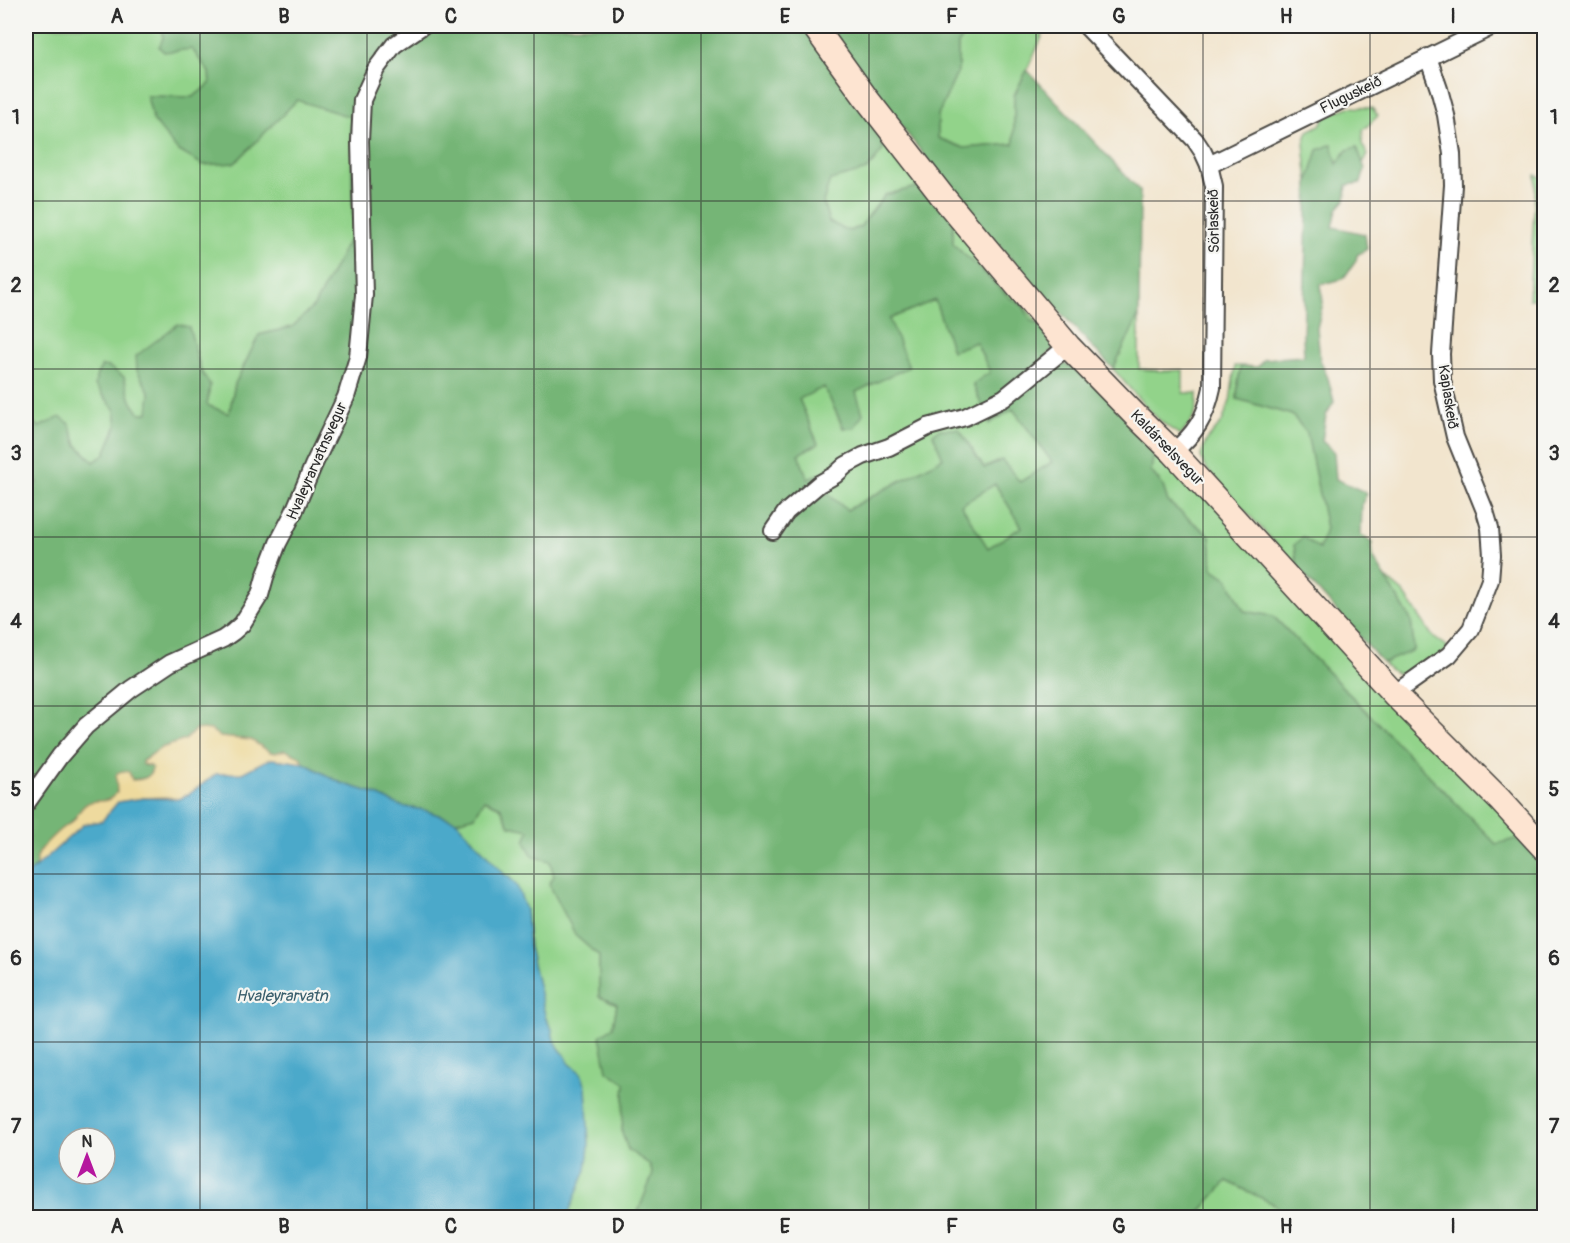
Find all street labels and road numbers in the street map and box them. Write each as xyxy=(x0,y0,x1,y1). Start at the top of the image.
street label: Fluguskeið xyxy=(1317,72,1385,118)
street label: Sörlaskeið xyxy=(1204,189,1224,253)
street label: Kaplaskeið xyxy=(1434,363,1462,431)
street label: Hvaleyrarvatnsvegur xyxy=(282,399,352,523)
street label: Kaldárselsvegur xyxy=(1126,406,1208,490)

